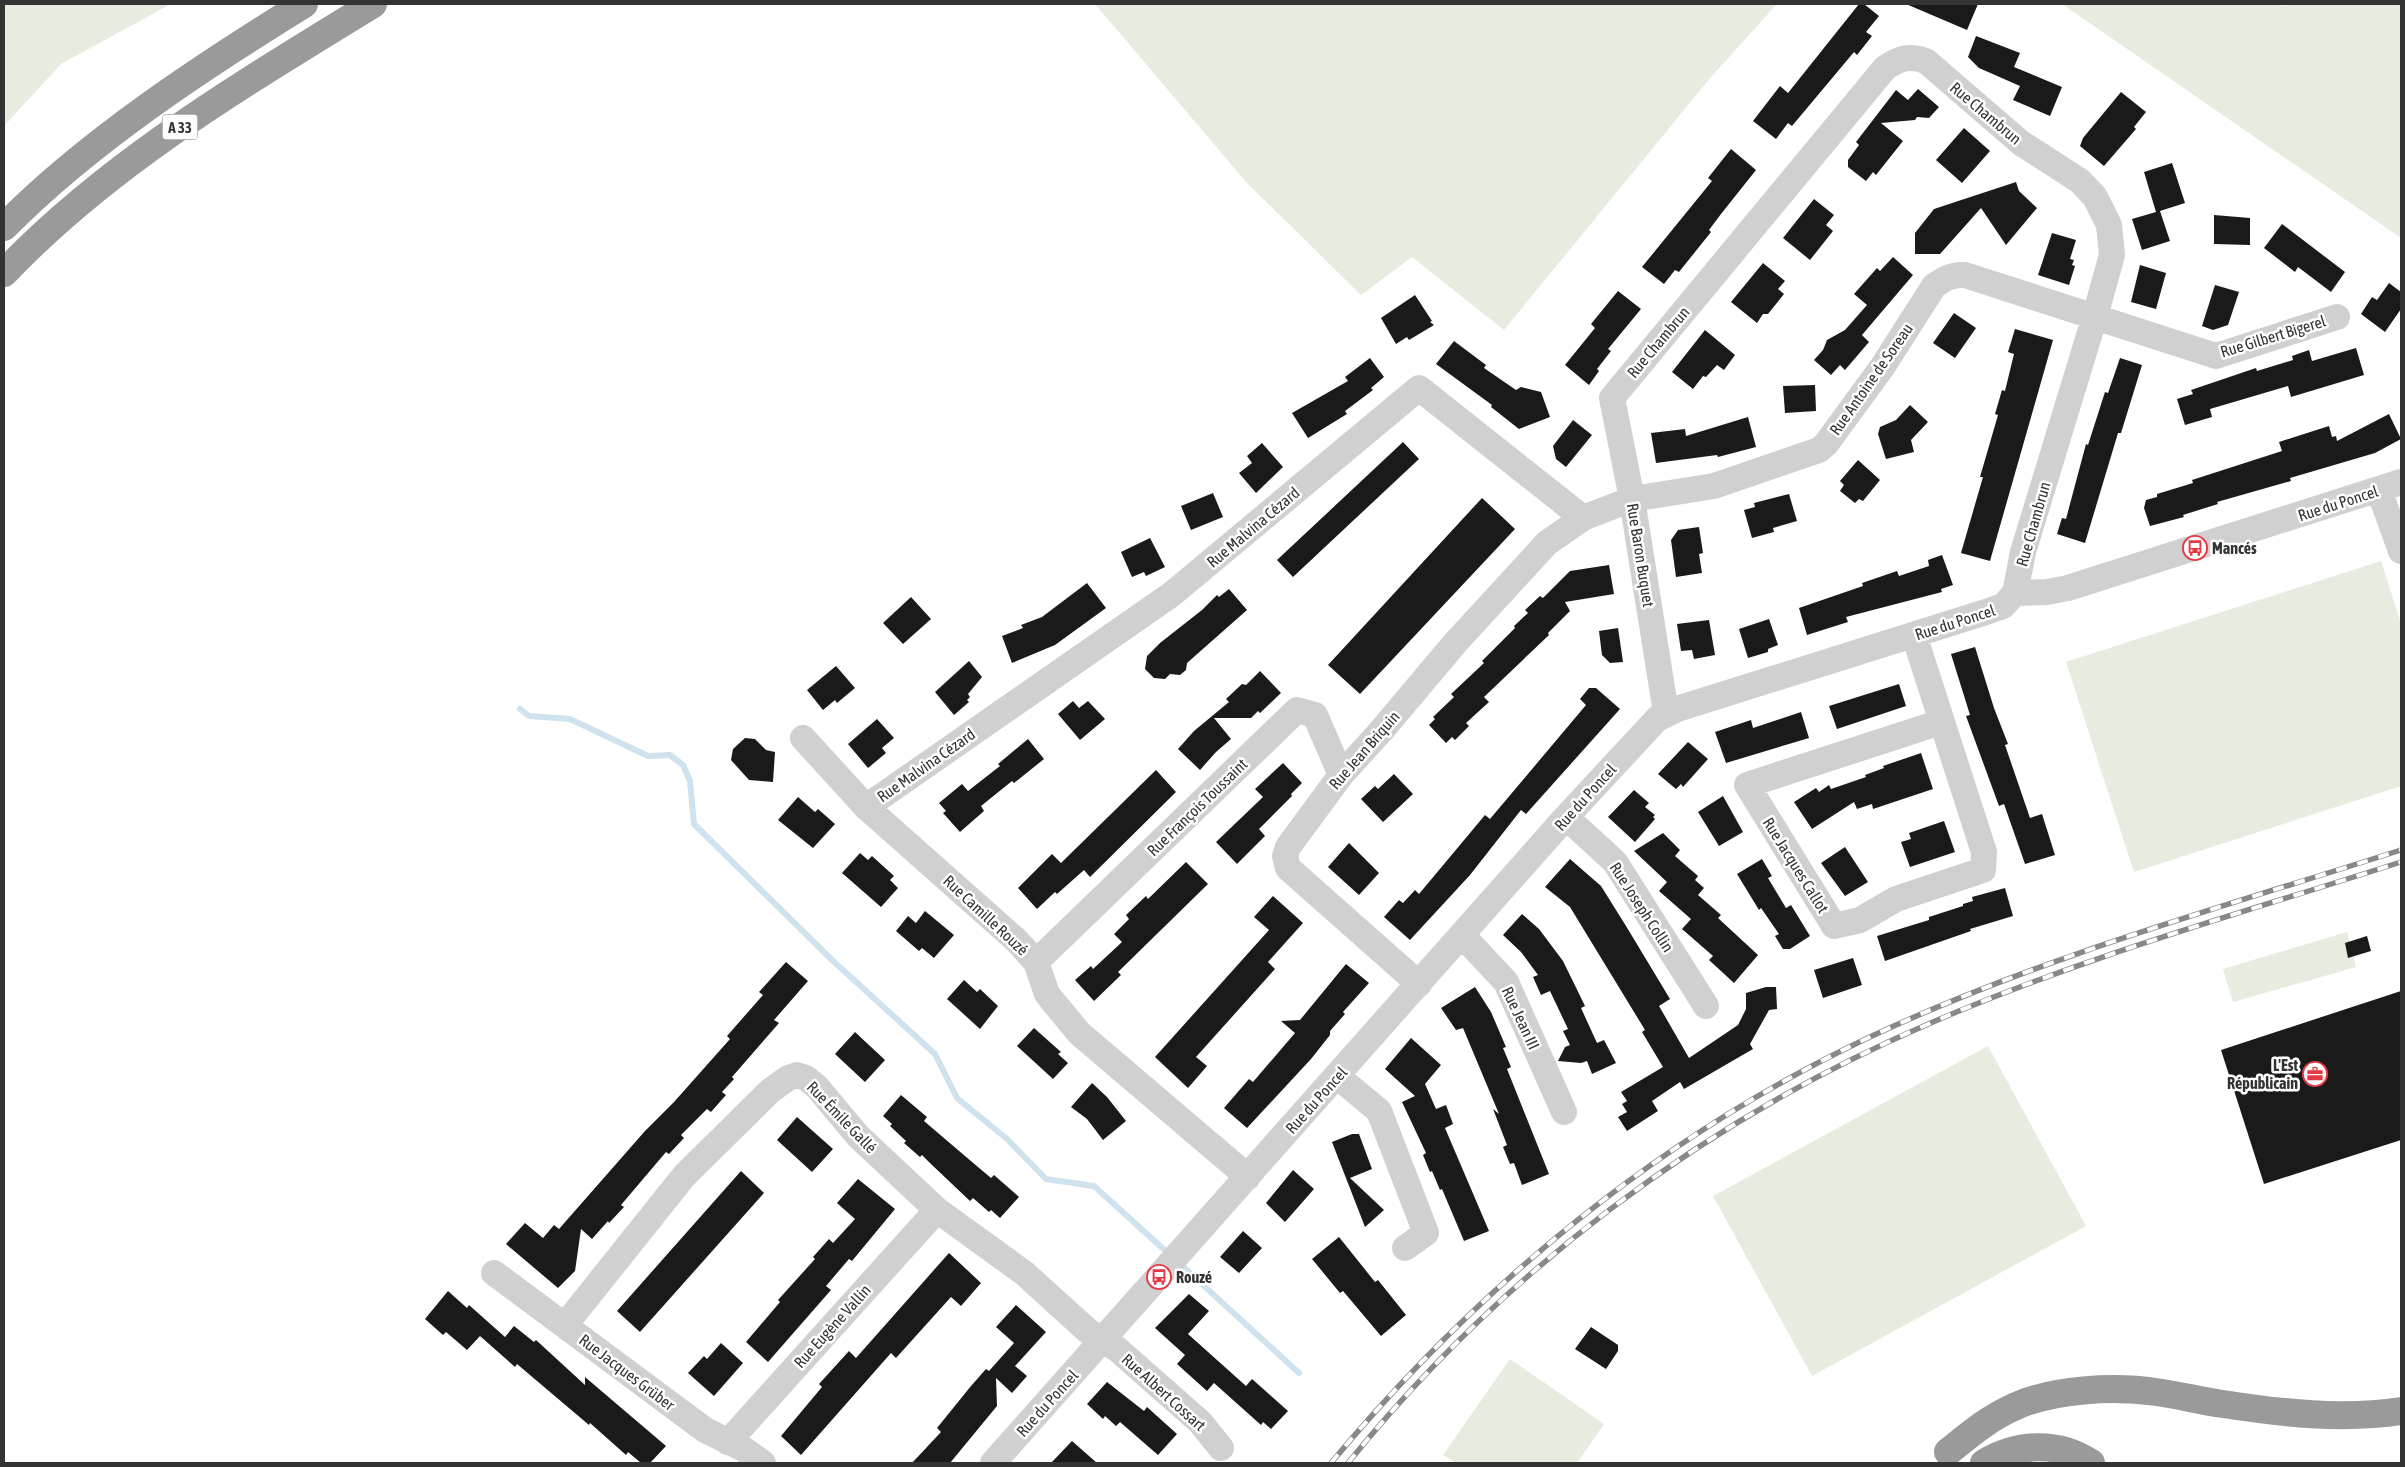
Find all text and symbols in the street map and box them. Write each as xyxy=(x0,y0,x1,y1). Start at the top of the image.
street label: Rue Chambrun xyxy=(1947,78,2025,148)
road number: A 33 xyxy=(162,114,198,140)
street label: Rue Chambrun xyxy=(1623,303,1693,381)
street label: Rue Gilbert Bigerel xyxy=(2218,311,2329,362)
street label: Rue Antoine de Soreau xyxy=(1826,320,1916,438)
street label: Rue Chambrun xyxy=(2012,480,2054,568)
street label: Rue du Poncel xyxy=(2296,481,2381,524)
street label: Rue Malvina Cézard xyxy=(1203,483,1303,571)
street label: Rue Baron Buquet xyxy=(1623,502,1658,609)
bus stop icon: Mancés xyxy=(2182,535,2208,561)
place label: Mancés xyxy=(2212,539,2257,557)
street label: Rue du Poncel xyxy=(1913,600,1998,643)
street label: Rue Jean Briquin xyxy=(1325,707,1404,793)
street label: Rue Malvina Cézard xyxy=(874,725,978,805)
street label: Rue François Toussaint xyxy=(1143,754,1252,860)
street label: Rue du Poncel xyxy=(1551,760,1620,834)
street label: Rue Jacques Callot xyxy=(1759,814,1833,917)
street label: Rue Joseph Collin xyxy=(1606,859,1678,956)
street label: Rue Camille Rouzé xyxy=(940,871,1032,959)
street label: Rue Jean III xyxy=(1499,984,1543,1052)
place label: L'Est Républicain xyxy=(2227,1056,2298,1092)
office icon: L'Est Républicain xyxy=(2302,1061,2328,1087)
street label: Rue du Poncel xyxy=(1282,1063,1351,1137)
street label: Rue Émile Gallé xyxy=(803,1078,881,1156)
bus stop icon: Rouzé xyxy=(1146,1264,1172,1290)
place label: Rouzé xyxy=(1176,1268,1212,1286)
street label: Rue Eugène Vallin xyxy=(790,1281,875,1372)
street label: Rue Jacques Grüber xyxy=(575,1330,678,1415)
street label: Rue Albert Cossart xyxy=(1119,1350,1210,1434)
street label: Rue du Poncel xyxy=(1013,1366,1082,1440)

